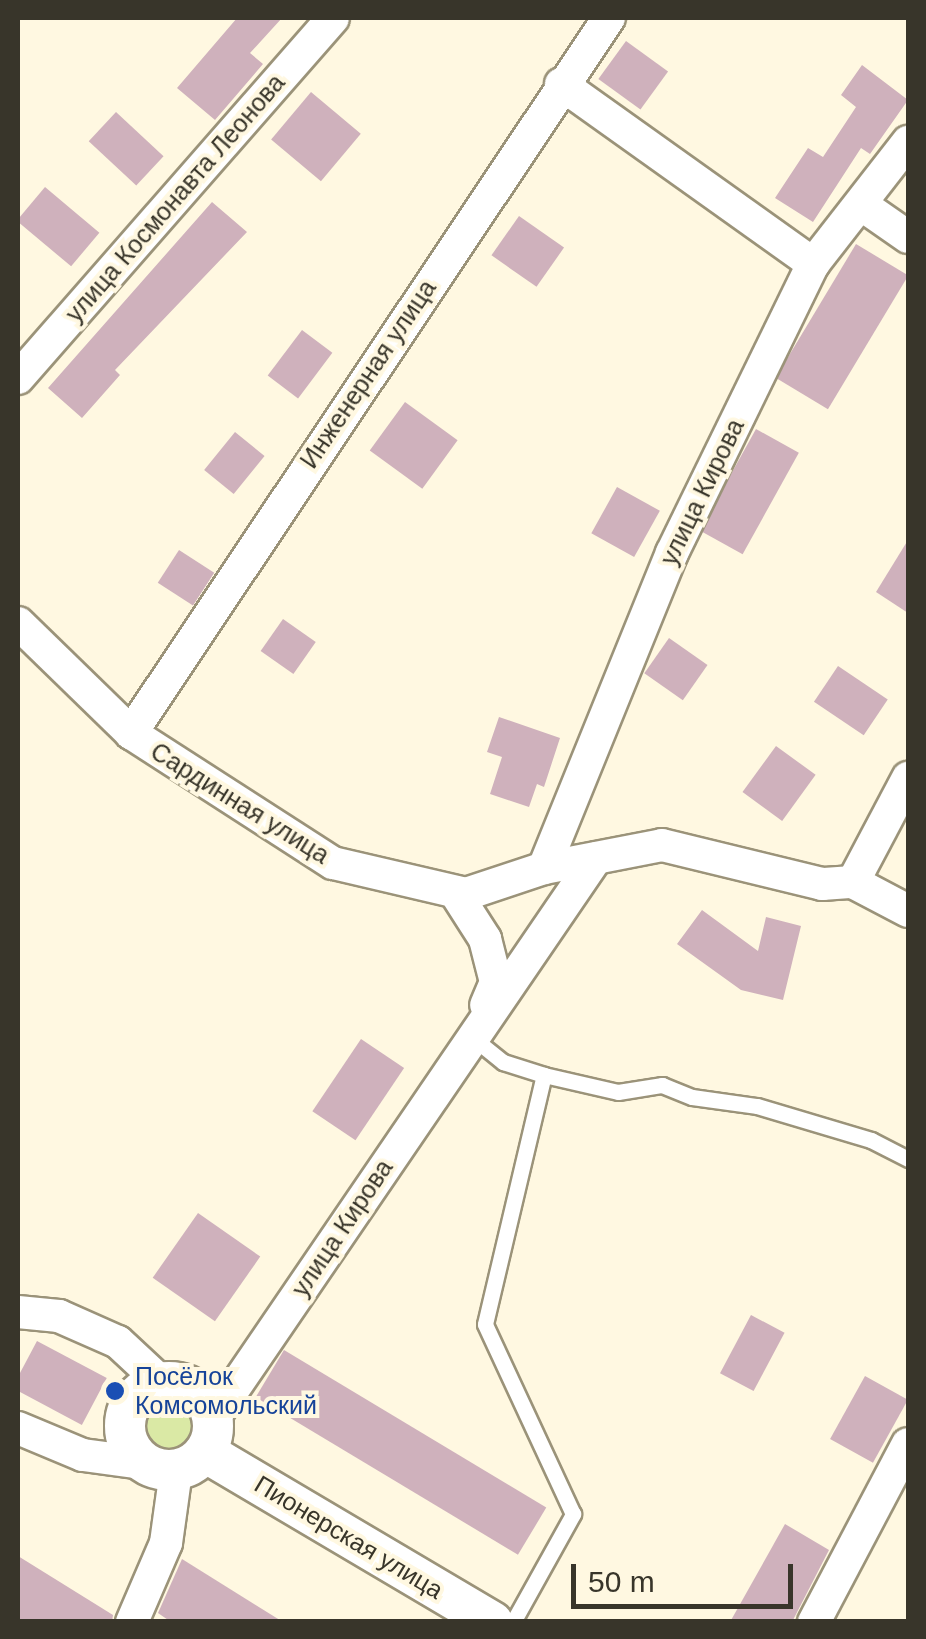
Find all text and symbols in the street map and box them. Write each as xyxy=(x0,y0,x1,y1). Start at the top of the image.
street label: улица Космонавта Леонова xyxy=(59,68,291,328)
street label: Инженерная улица xyxy=(294,274,442,474)
street label: улица Кирова xyxy=(654,414,750,570)
street label: Сардинная улица xyxy=(145,736,335,870)
street label: улица Кирова xyxy=(285,1154,399,1302)
place label: Посёлок Комсомольский xyxy=(135,1362,317,1421)
marker: Посёлок Комсомольский xyxy=(104,1380,126,1402)
street label: Пионерская улица xyxy=(249,1469,449,1605)
scale bar xyxy=(576,1544,798,1606)
text: 50 m xyxy=(588,1565,655,1598)

